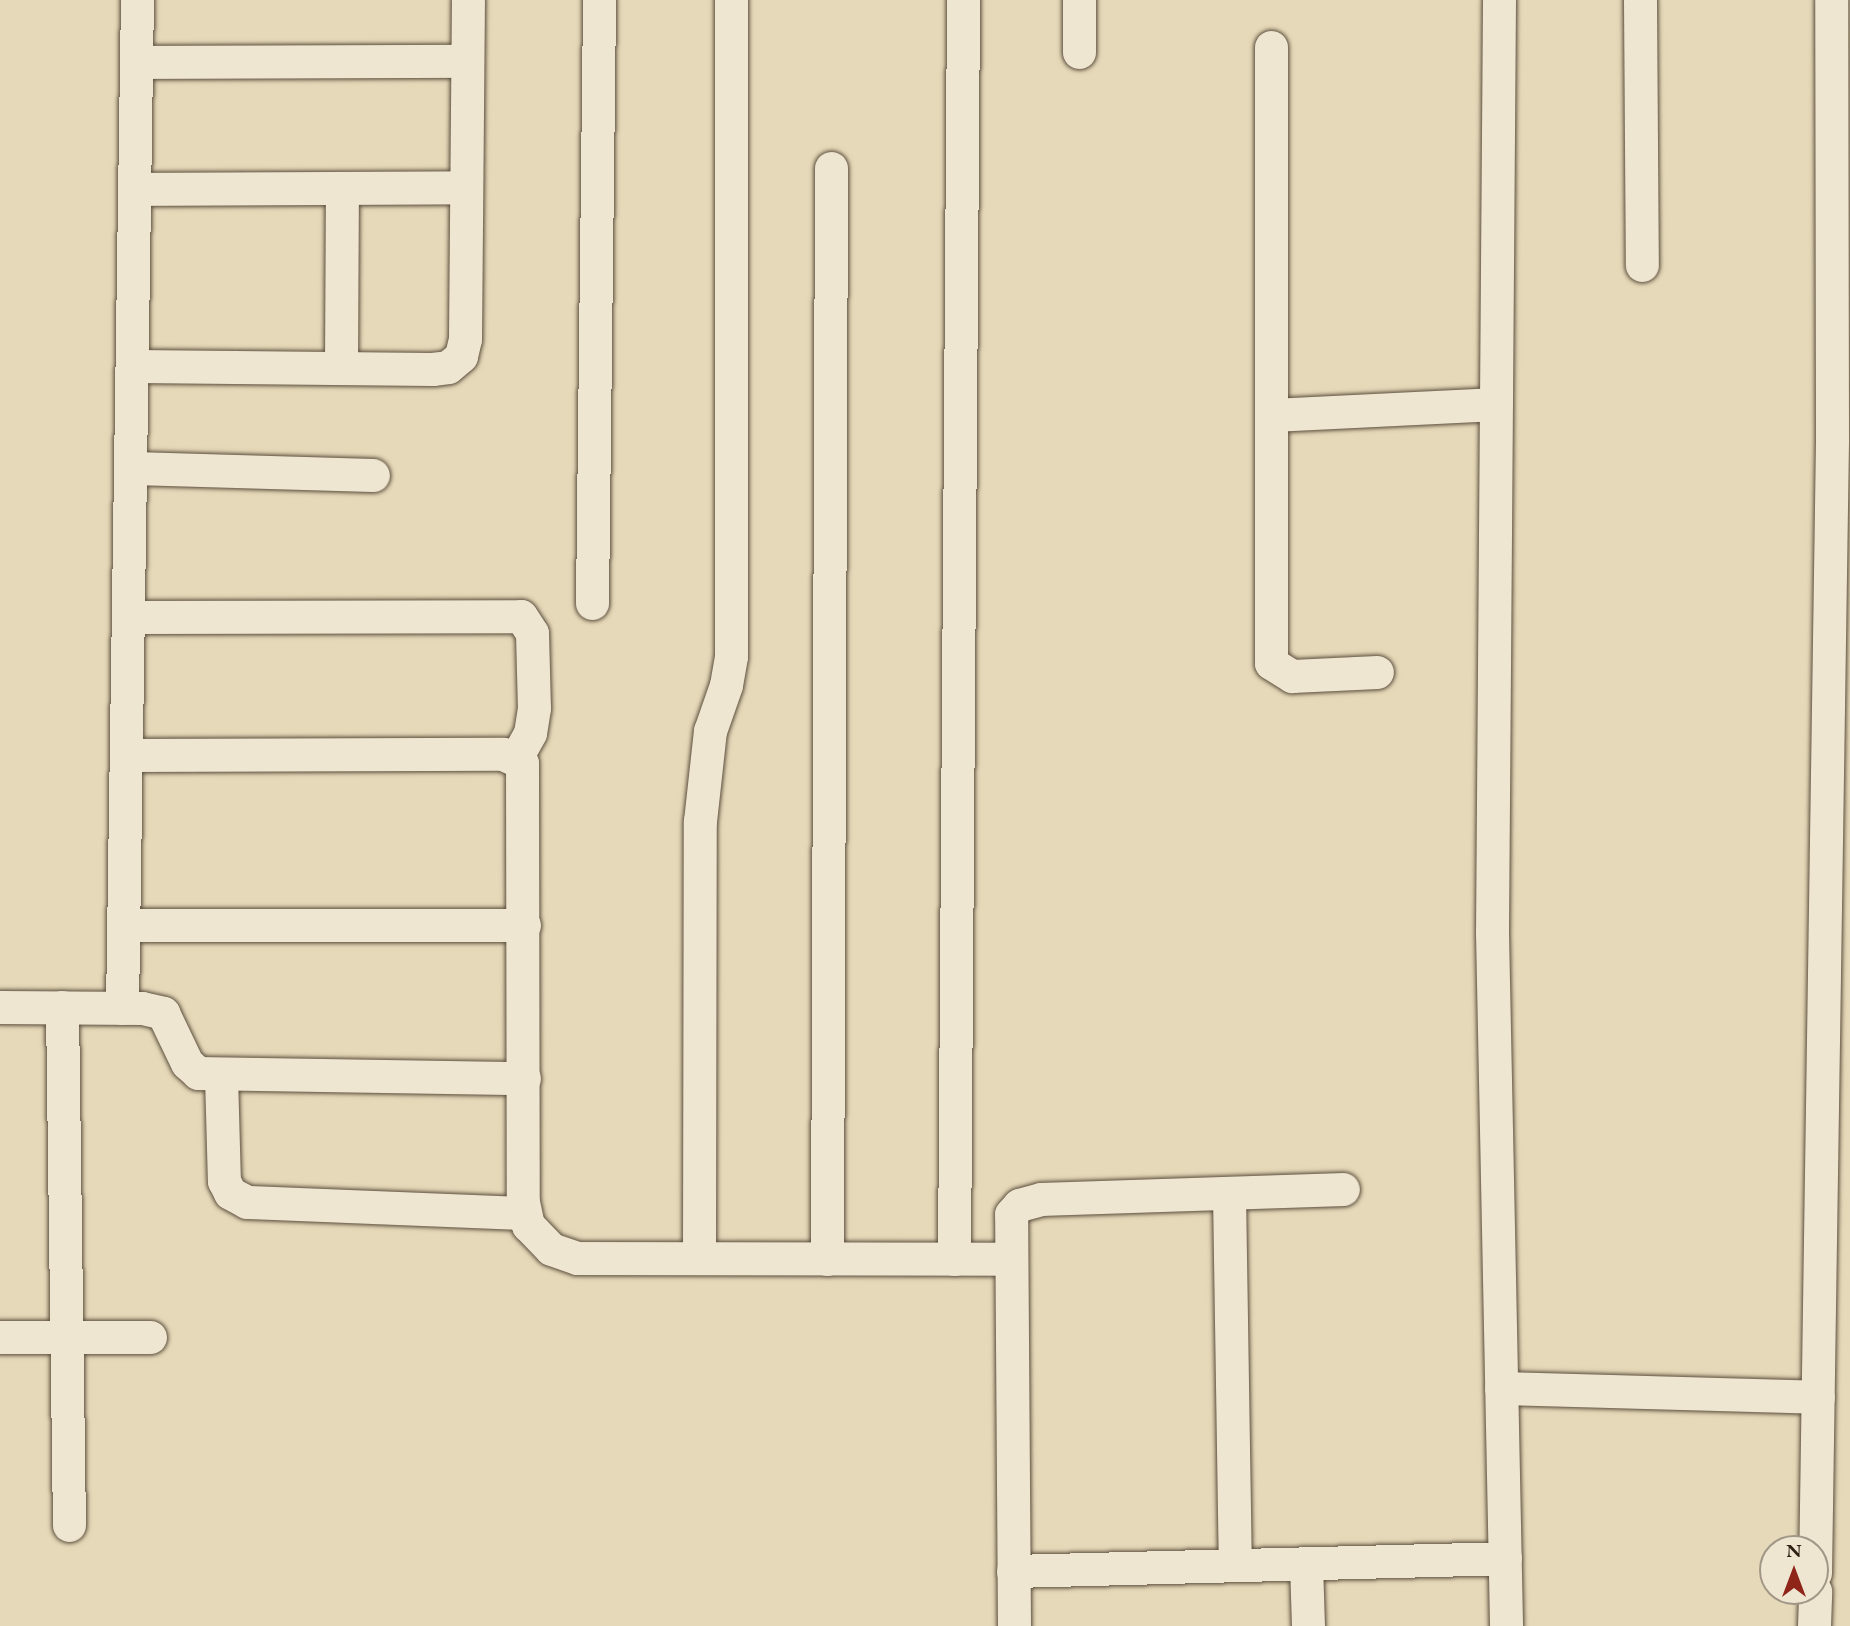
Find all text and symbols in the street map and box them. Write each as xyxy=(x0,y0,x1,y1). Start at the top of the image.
north arrow xyxy=(1759,1535,1829,1605)
text: N xyxy=(1786,1538,1802,1563)

